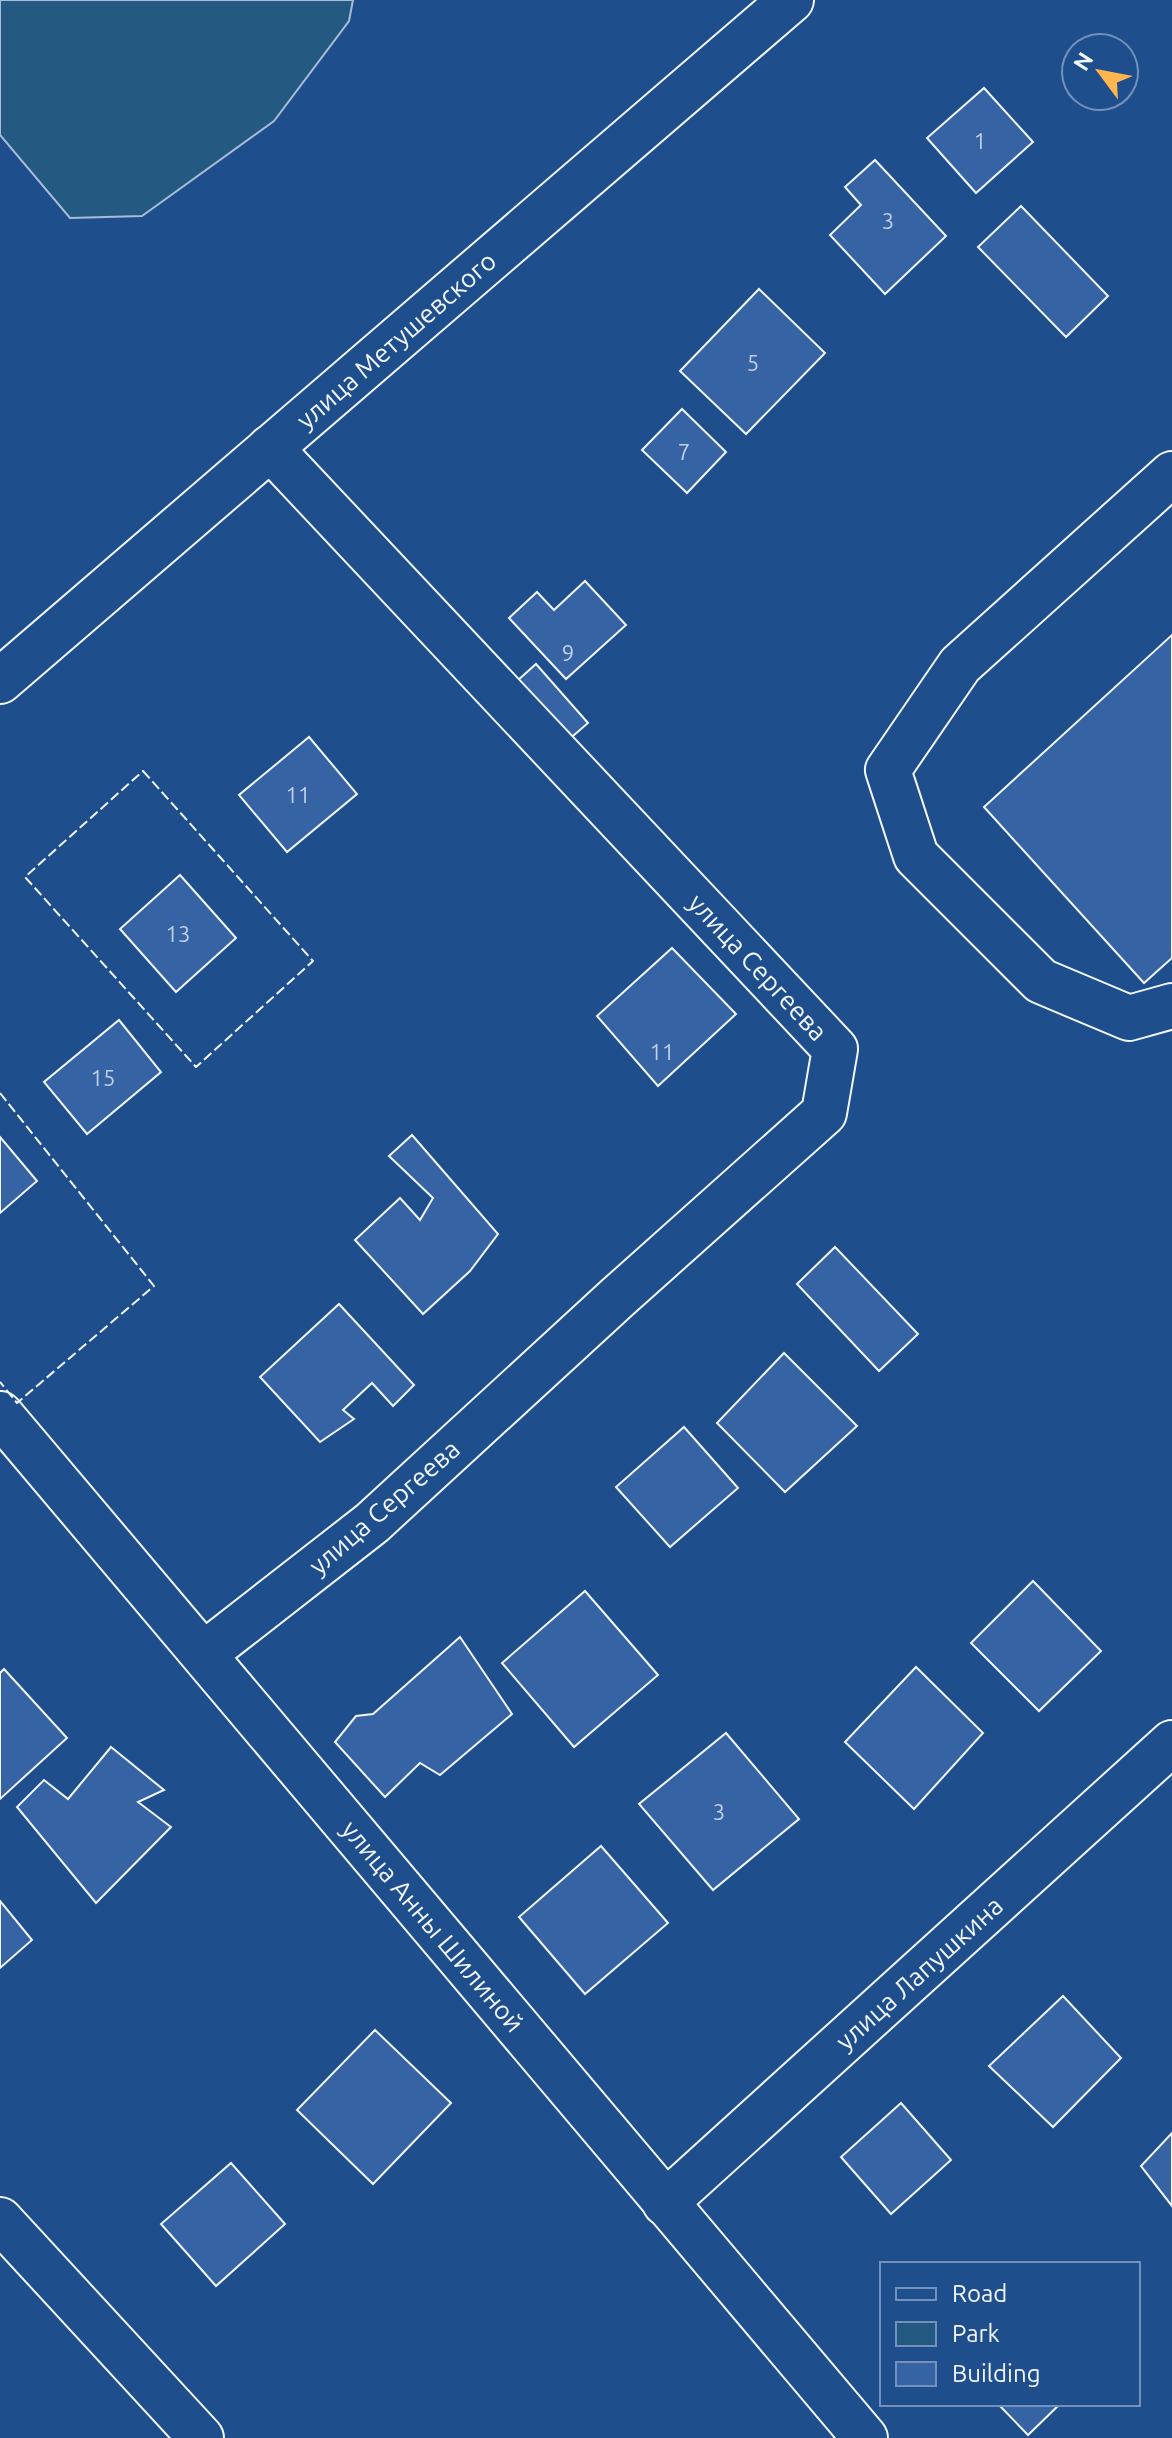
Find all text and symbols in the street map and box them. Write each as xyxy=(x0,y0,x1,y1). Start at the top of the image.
north arrow xyxy=(1060,32,1140,112)
text: N xyxy=(1068,48,1098,75)
house number: 1 xyxy=(974,128,986,153)
house number: 3 xyxy=(882,208,894,233)
street label: улица Метушевского xyxy=(291,246,501,434)
house number: 5 xyxy=(747,350,759,375)
house number: 7 xyxy=(678,439,690,464)
house number: 9 xyxy=(562,640,574,665)
house number: 11 xyxy=(286,782,310,807)
street label: улица Сергеева xyxy=(683,888,833,1046)
house number: 13 xyxy=(166,921,190,946)
house number: 11 xyxy=(650,1039,674,1064)
house number: 15 xyxy=(91,1065,115,1090)
street label: улица Сергеева xyxy=(303,1434,465,1580)
house number: 3 xyxy=(713,1799,725,1824)
street label: улица Анны Шилиной xyxy=(336,1815,530,2037)
street label: улица Лапушкина xyxy=(830,1891,1008,2055)
legend xyxy=(880,2262,1140,2406)
text: Road xyxy=(952,2280,1007,2307)
text: Park xyxy=(952,2320,1000,2347)
text: Building xyxy=(952,2360,1040,2387)

